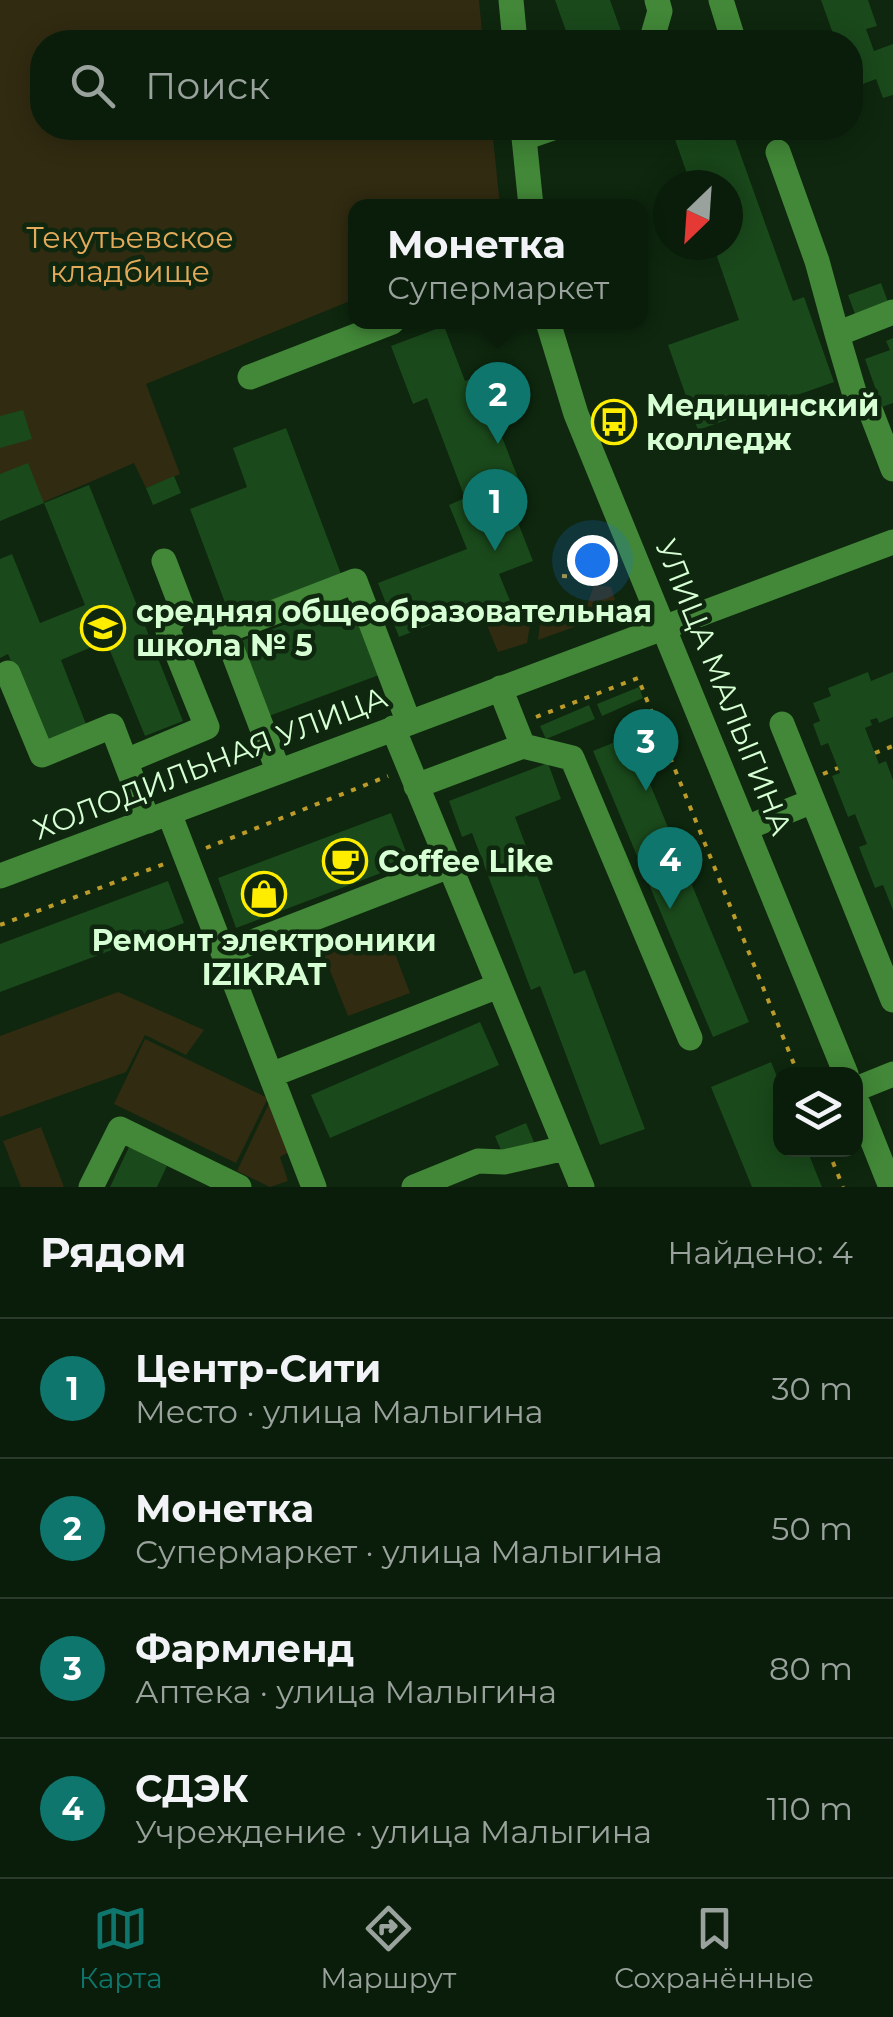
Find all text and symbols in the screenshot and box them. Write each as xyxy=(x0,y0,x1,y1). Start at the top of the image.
search box xyxy=(30,30,863,140)
icon: search xyxy=(65,58,120,113)
text: Поиск xyxy=(145,62,270,109)
north arrow xyxy=(653,170,743,260)
popup xyxy=(348,199,648,329)
park label: Текутьевское кладбище xyxy=(26,219,234,290)
text: Монетка xyxy=(387,221,566,268)
text: Супермаркет xyxy=(387,268,609,307)
pin: 2 xyxy=(466,362,530,444)
place label: Медицинский колледж xyxy=(646,387,879,458)
bus stop icon: Медицинский колледж xyxy=(591,399,637,445)
pin: 1 xyxy=(462,468,528,551)
street label: УЛИЦА МАЛЫГИНА xyxy=(648,534,800,840)
your location xyxy=(567,535,618,586)
place label: средняя общеобразовательная школа № 5 xyxy=(136,593,652,664)
school or university icon: средняя общеобразовательная школа № 5 xyxy=(80,605,126,651)
street label: ХОЛОДИЛЬНАЯ УЛИЦА xyxy=(28,678,392,848)
pin: 3 xyxy=(614,708,678,791)
pin: 4 xyxy=(638,826,702,909)
cafe icon: Coffee Like xyxy=(322,838,368,884)
place label: Coffee Like xyxy=(378,843,553,880)
shop icon: Ремонт электроники IZIKRAT xyxy=(241,871,287,917)
place label: Ремонт электроники IZIKRAT xyxy=(91,922,437,993)
map controls xyxy=(773,1067,863,1157)
button: layers xyxy=(773,1067,863,1157)
text: Рядом xyxy=(40,1226,187,1278)
text: Найдено: 4 xyxy=(667,1233,853,1272)
text: Центр-Сити xyxy=(135,1345,381,1392)
text: 1 xyxy=(66,1369,79,1408)
text: 30 m xyxy=(771,1369,853,1408)
text: Место · улица Малыгина xyxy=(135,1392,543,1431)
text: Монетка xyxy=(135,1485,314,1532)
text: 2 xyxy=(63,1509,82,1548)
text: 50 m xyxy=(771,1509,853,1548)
text: Супермаркет · улица Малыгина xyxy=(135,1532,663,1571)
text: Фармленд xyxy=(135,1625,354,1672)
text: 3 xyxy=(63,1649,82,1688)
text: 80 m xyxy=(769,1649,853,1688)
text: Аптека · улица Малыгина xyxy=(135,1672,557,1711)
text: СДЭК xyxy=(135,1765,249,1812)
text: 4 xyxy=(61,1789,84,1828)
text: 110 m xyxy=(766,1789,853,1828)
text: Учреждение · улица Малыгина xyxy=(135,1812,652,1851)
tab: Карта xyxy=(79,1901,163,1995)
tab: Маршрут xyxy=(320,1901,456,1995)
tab: Сохранённые xyxy=(614,1901,814,1995)

